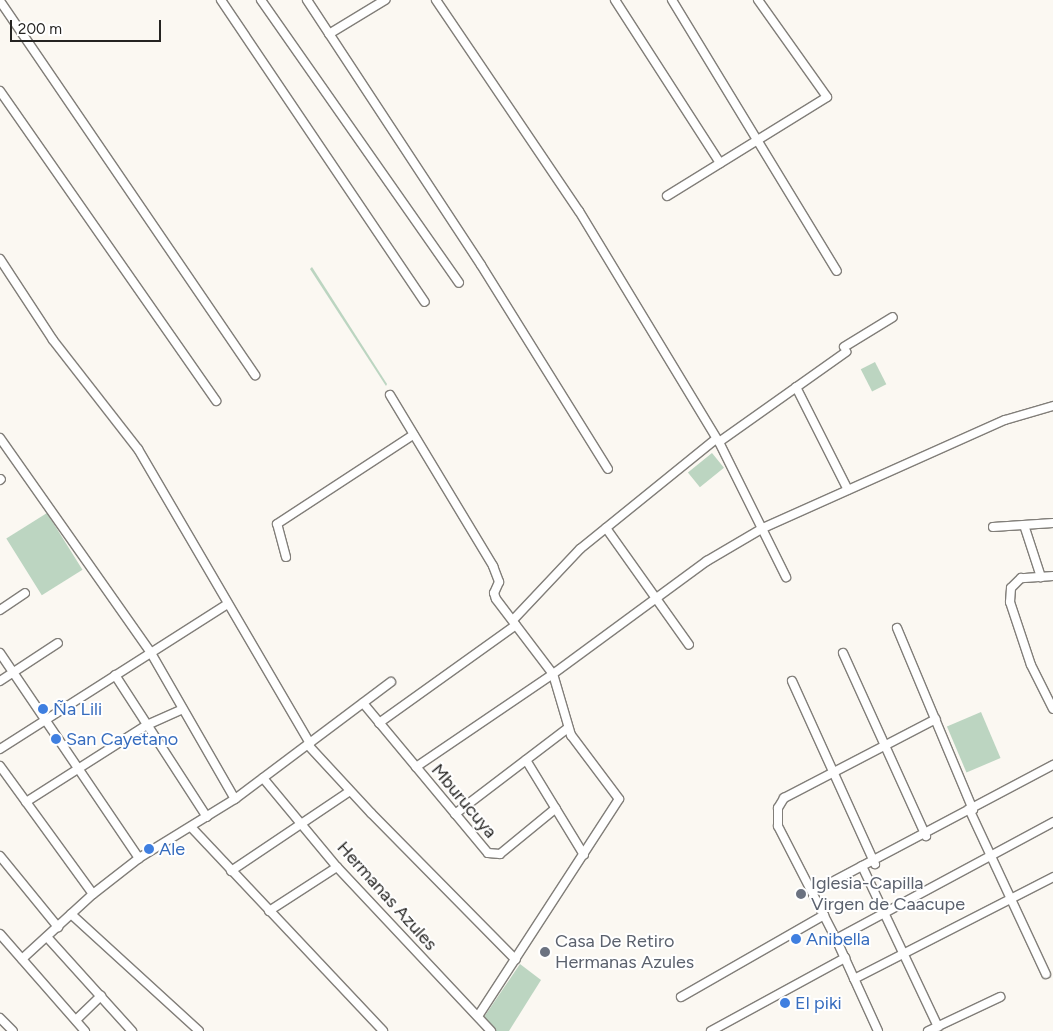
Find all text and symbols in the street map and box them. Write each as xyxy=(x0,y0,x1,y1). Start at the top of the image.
scale bar xyxy=(12,10,164,42)
text: 200 m xyxy=(18,20,62,38)
place label: Ña Lili xyxy=(53,698,102,720)
marker: Ña Lili xyxy=(37,703,49,715)
place label: San Cayetano xyxy=(66,728,178,750)
marker: San Cayetano xyxy=(50,733,62,745)
street label: Mburucuya xyxy=(427,760,501,842)
street label: Hermanas Azules xyxy=(332,837,442,955)
place label: Ale xyxy=(159,838,185,860)
marker: Ale xyxy=(143,843,155,855)
place label: Iglesia-Capilla Virgen de Caacupe xyxy=(811,873,965,916)
marker: Iglesia-Capilla Virgen de Caacupe xyxy=(795,888,807,900)
place label: Anibella xyxy=(806,928,870,950)
place label: Casa De Retiro Hermanas Azules xyxy=(555,931,694,974)
marker: Anibella xyxy=(790,933,802,945)
marker: Casa De Retiro Hermanas Azules xyxy=(539,946,551,958)
place label: El piki xyxy=(795,992,842,1014)
marker: El piki xyxy=(779,997,791,1009)

